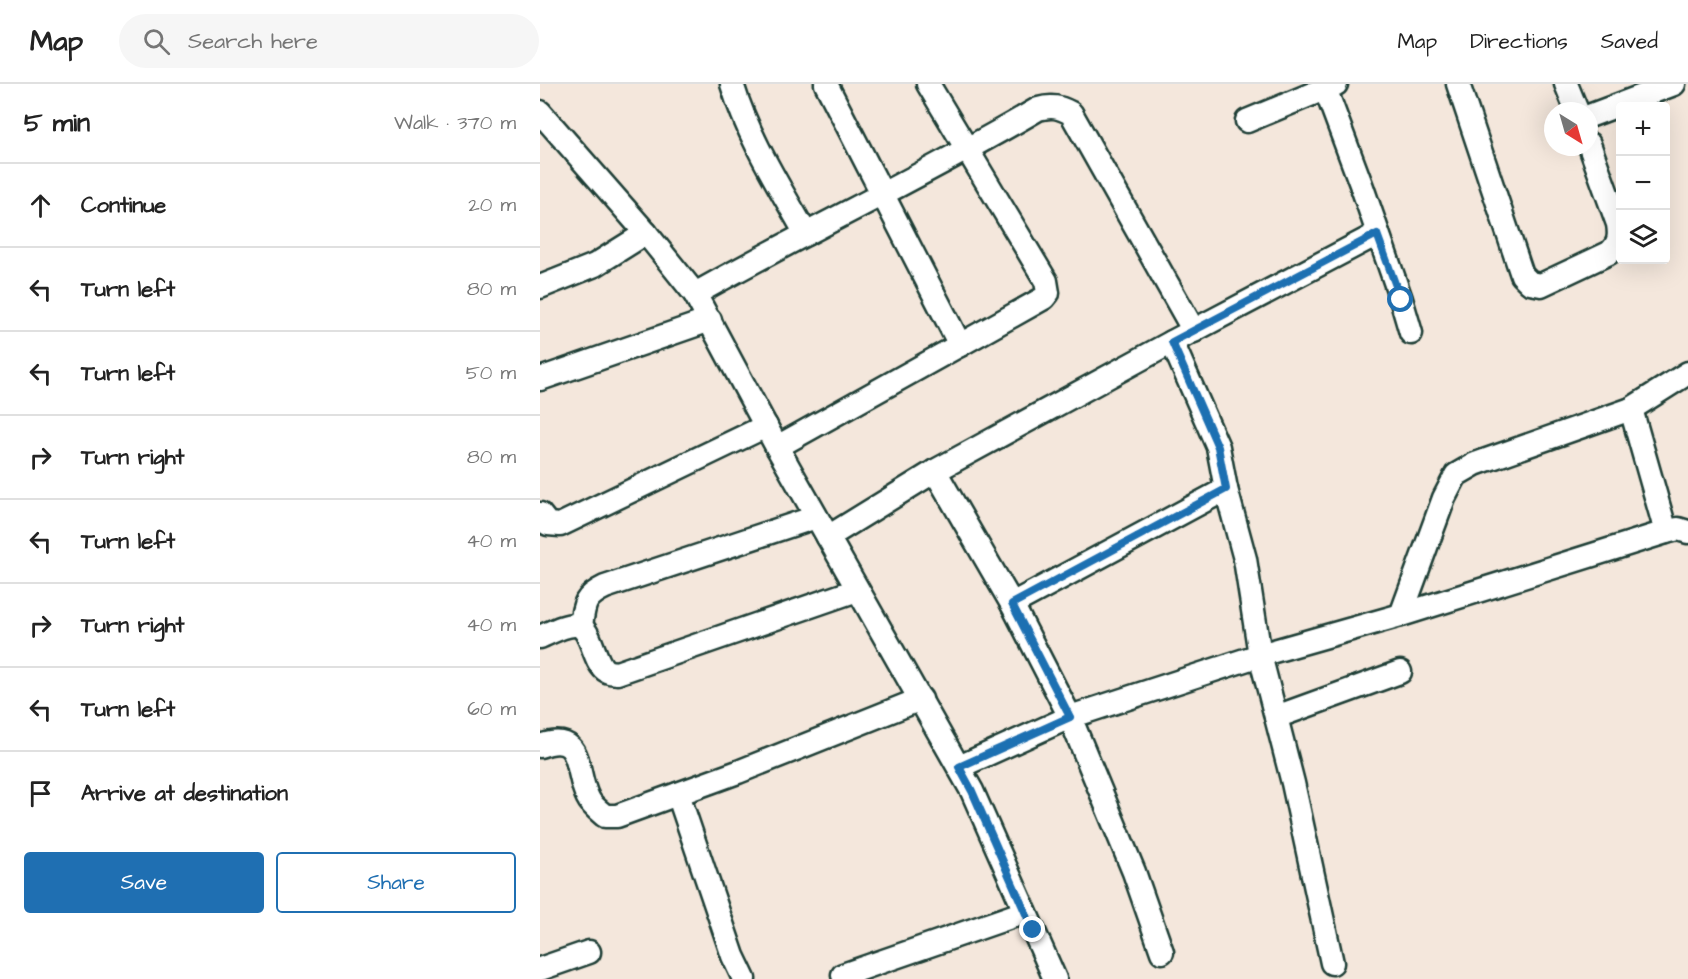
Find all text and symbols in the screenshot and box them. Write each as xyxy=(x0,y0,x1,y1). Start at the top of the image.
search box xyxy=(119,14,539,68)
text: Map xyxy=(30,22,83,61)
icon: search xyxy=(140,25,173,58)
text: Search here xyxy=(188,26,318,57)
text: Map xyxy=(1397,27,1437,56)
text: Directions xyxy=(1470,27,1568,56)
text: Saved xyxy=(1601,27,1658,56)
north arrow xyxy=(1544,102,1598,156)
map controls xyxy=(1616,102,1670,264)
button: + xyxy=(1616,102,1670,156)
text: 5 min xyxy=(24,105,90,141)
text: Walk · 370 m xyxy=(394,109,516,137)
button: − xyxy=(1616,156,1670,210)
icon: ahead xyxy=(24,189,57,222)
text: Continue xyxy=(81,190,166,221)
text: 20 m xyxy=(468,191,516,219)
button: layers xyxy=(1616,210,1670,264)
icon: left xyxy=(24,273,57,306)
text: Turn left xyxy=(81,274,175,305)
text: 80 m xyxy=(467,275,516,303)
route start xyxy=(1387,286,1413,312)
icon: left xyxy=(24,357,57,390)
text: Turn left xyxy=(81,358,175,389)
text: 50 m xyxy=(466,359,516,387)
icon: right xyxy=(24,441,57,474)
text: Turn right xyxy=(81,442,184,473)
text: 80 m xyxy=(467,443,516,471)
icon: left xyxy=(24,525,57,558)
text: Turn left xyxy=(81,526,175,557)
text: 40 m xyxy=(466,527,516,555)
icon: right xyxy=(24,609,57,642)
text: Turn right xyxy=(81,610,184,641)
text: 40 m xyxy=(466,611,516,639)
icon: left xyxy=(24,693,57,726)
text: Turn left xyxy=(81,694,175,725)
text: 60 m xyxy=(467,695,516,723)
icon: arrive xyxy=(24,777,57,810)
text: Arrive at destination xyxy=(81,778,288,809)
button: Save xyxy=(24,852,264,913)
button: Share xyxy=(276,852,516,913)
route end xyxy=(1019,916,1045,942)

